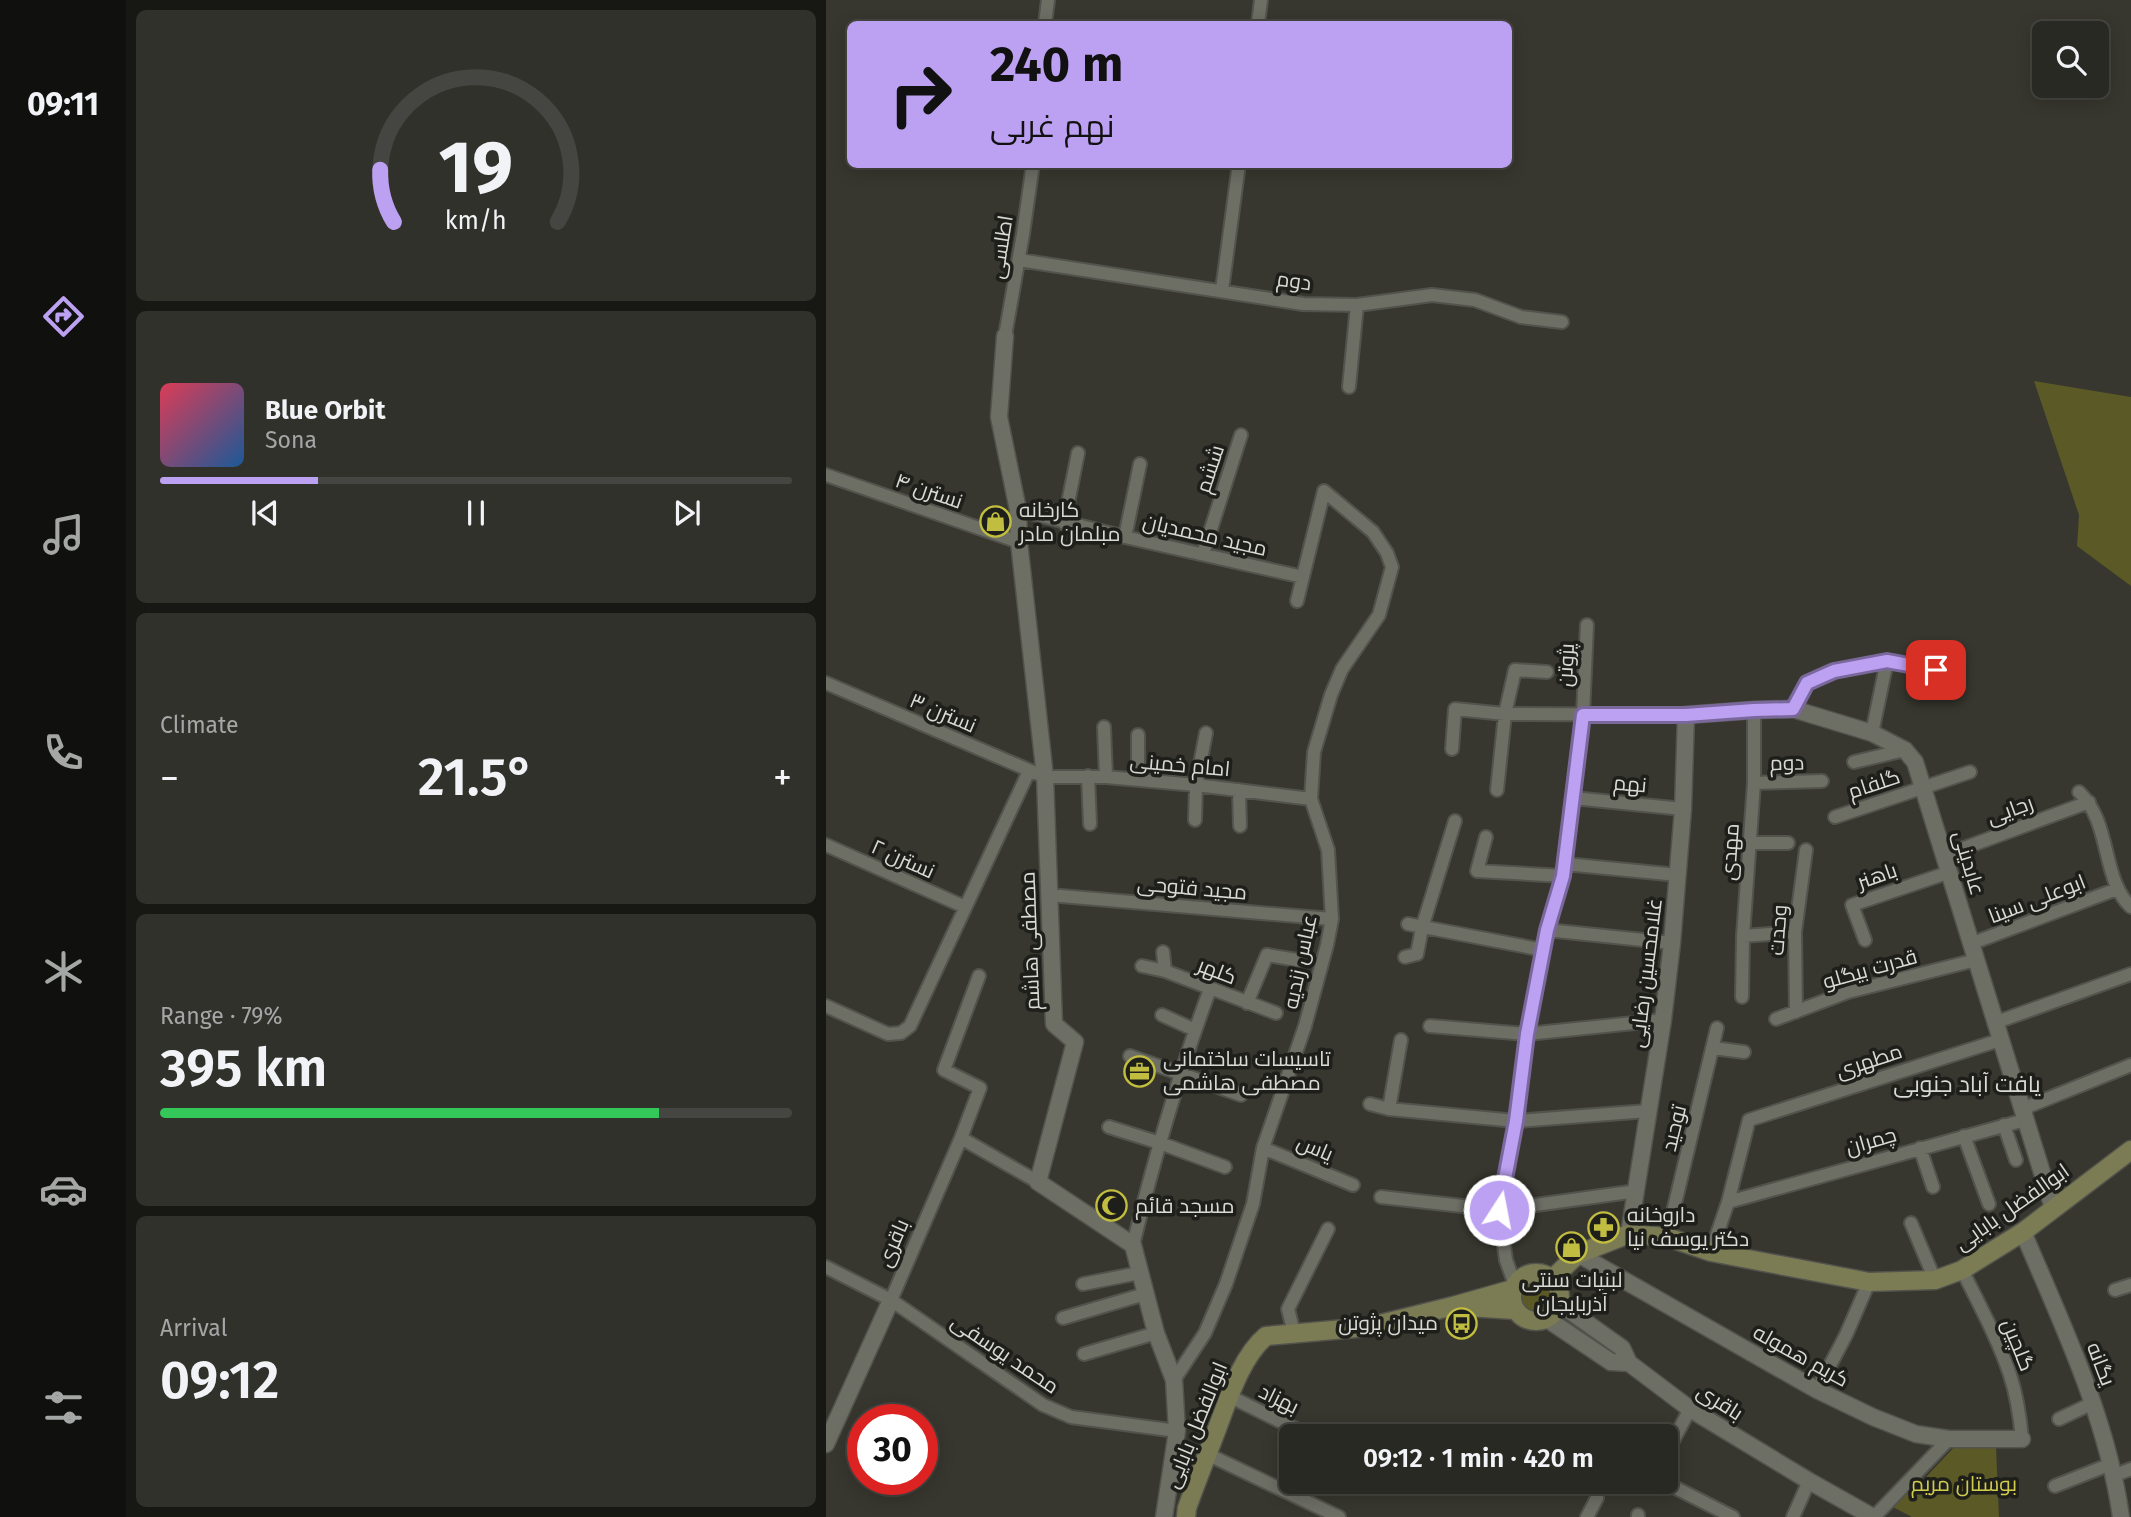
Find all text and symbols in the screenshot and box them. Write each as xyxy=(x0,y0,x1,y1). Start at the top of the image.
map controls xyxy=(2032,21,2109,98)
button: search xyxy=(2032,21,2109,98)
text: 240 m xyxy=(990,35,1123,94)
icon: right xyxy=(875,49,966,140)
text: 09:11 xyxy=(27,85,99,123)
text: نهم غربی xyxy=(990,107,1115,145)
text: 19 xyxy=(439,124,513,211)
text: km/h xyxy=(445,206,507,236)
street label: اطلسی xyxy=(983,213,1019,281)
street label: دوم xyxy=(1275,266,1313,297)
icon: directions xyxy=(39,292,88,341)
text: Blue Orbit xyxy=(265,395,385,426)
text: Sona xyxy=(265,426,317,454)
street label: ششم xyxy=(1190,442,1231,497)
street label: نسترن ۴ xyxy=(892,467,966,515)
icon: previous xyxy=(246,494,284,532)
icon: pause xyxy=(457,494,495,532)
icon: next xyxy=(668,494,706,532)
place label: کارخانه مبلمان مادر xyxy=(1018,497,1120,547)
shop icon: کارخانه مبلمان مادر xyxy=(979,505,1013,539)
street label: مجید محمدیان xyxy=(1140,508,1270,562)
icon: music xyxy=(39,510,88,559)
pin xyxy=(1906,640,1966,700)
street label: پژوتن xyxy=(1552,642,1581,688)
icon: arrive xyxy=(1917,651,1955,689)
street label: نسترن ۳ xyxy=(906,687,980,739)
text: Climate xyxy=(160,711,239,739)
icon: phone xyxy=(39,728,88,777)
text: 21.5° xyxy=(418,746,534,809)
street label: امام خمینی xyxy=(1129,748,1231,783)
street label: دوم xyxy=(1769,750,1805,777)
text: − xyxy=(160,755,179,801)
text: + xyxy=(773,755,792,801)
street label: گلفام xyxy=(1845,763,1904,806)
street label: نهم xyxy=(1612,770,1648,799)
street label: رجایی xyxy=(1983,790,2037,830)
street label: مهدی xyxy=(1715,822,1745,882)
street label: عابدینی xyxy=(1947,828,1991,898)
street label: نسترن ۲ xyxy=(867,834,939,884)
street label: باهنر xyxy=(1852,857,1901,895)
street label: ابوعلی سینا xyxy=(1985,869,2089,929)
street label: مجید فتوحی xyxy=(1136,870,1248,906)
street label: مصطفی هاشم xyxy=(1015,871,1046,1011)
street label: غلامحسین رضایی xyxy=(1624,897,1668,1049)
street label: وحدت xyxy=(1763,904,1793,956)
street label: عباس زندیه xyxy=(1277,912,1323,1012)
street label: قدرت بیگلو xyxy=(1820,943,1920,995)
icon: climate xyxy=(39,947,88,996)
street label: کلهر xyxy=(1193,951,1240,990)
text: Range · 79% xyxy=(160,1002,282,1030)
text: 395 km xyxy=(160,1037,327,1100)
street label: مطهری xyxy=(1833,1038,1905,1084)
place label: تاسیسات ساختمانی مصطفی هاشمی xyxy=(1163,1046,1331,1096)
office icon: تاسیسات ساختمانی مصطفی هاشمی xyxy=(1123,1054,1157,1088)
district label: یافت آباد جنوبی xyxy=(1893,1070,2041,1098)
street label: توحید xyxy=(1656,1102,1692,1154)
street label: چمران xyxy=(1843,1121,1900,1162)
street label: یاس xyxy=(1293,1129,1338,1167)
street label: ابوالفضل بابایی xyxy=(1950,1158,2074,1256)
icon: car xyxy=(39,1165,88,1214)
position arrow xyxy=(1462,1173,1536,1247)
mosque icon: مسجد قائم xyxy=(1095,1189,1129,1223)
place label: مسجد قائم xyxy=(1135,1193,1234,1220)
place label: داروخانه دکتر یوسف نیا xyxy=(1627,1202,1749,1252)
pharmacy icon: داروخانه دکتر یوسف نیا xyxy=(1587,1210,1621,1244)
street label: باقری xyxy=(871,1215,915,1271)
shop icon: لبنیات سنتی آذربایجان xyxy=(1555,1231,1589,1265)
place label: لبنیات سنتی آذربایجان xyxy=(1522,1267,1622,1317)
bus stop icon: میدان پژوتن xyxy=(1444,1306,1478,1340)
street label: محمد یوسفی xyxy=(946,1308,1064,1400)
place label: میدان پژوتن xyxy=(1338,1310,1438,1337)
text: Arrival xyxy=(160,1314,227,1342)
street label: گلچین xyxy=(1995,1315,2040,1375)
street label: کریم هموله xyxy=(1748,1319,1853,1394)
street label: یگانه xyxy=(2081,1339,2121,1390)
text: 09:12 xyxy=(160,1349,279,1412)
street label: ابوالفضل بابایی xyxy=(1159,1358,1233,1492)
street label: بهزاد xyxy=(1255,1378,1303,1420)
street label: باقری xyxy=(1692,1378,1748,1426)
icon: filters xyxy=(39,1383,88,1432)
speed limit sign: 30 xyxy=(847,1404,938,1495)
text: 09:12 · 1 min · 420 m xyxy=(1363,1443,1594,1474)
park label: بوستان مریم xyxy=(1911,1471,2017,1498)

